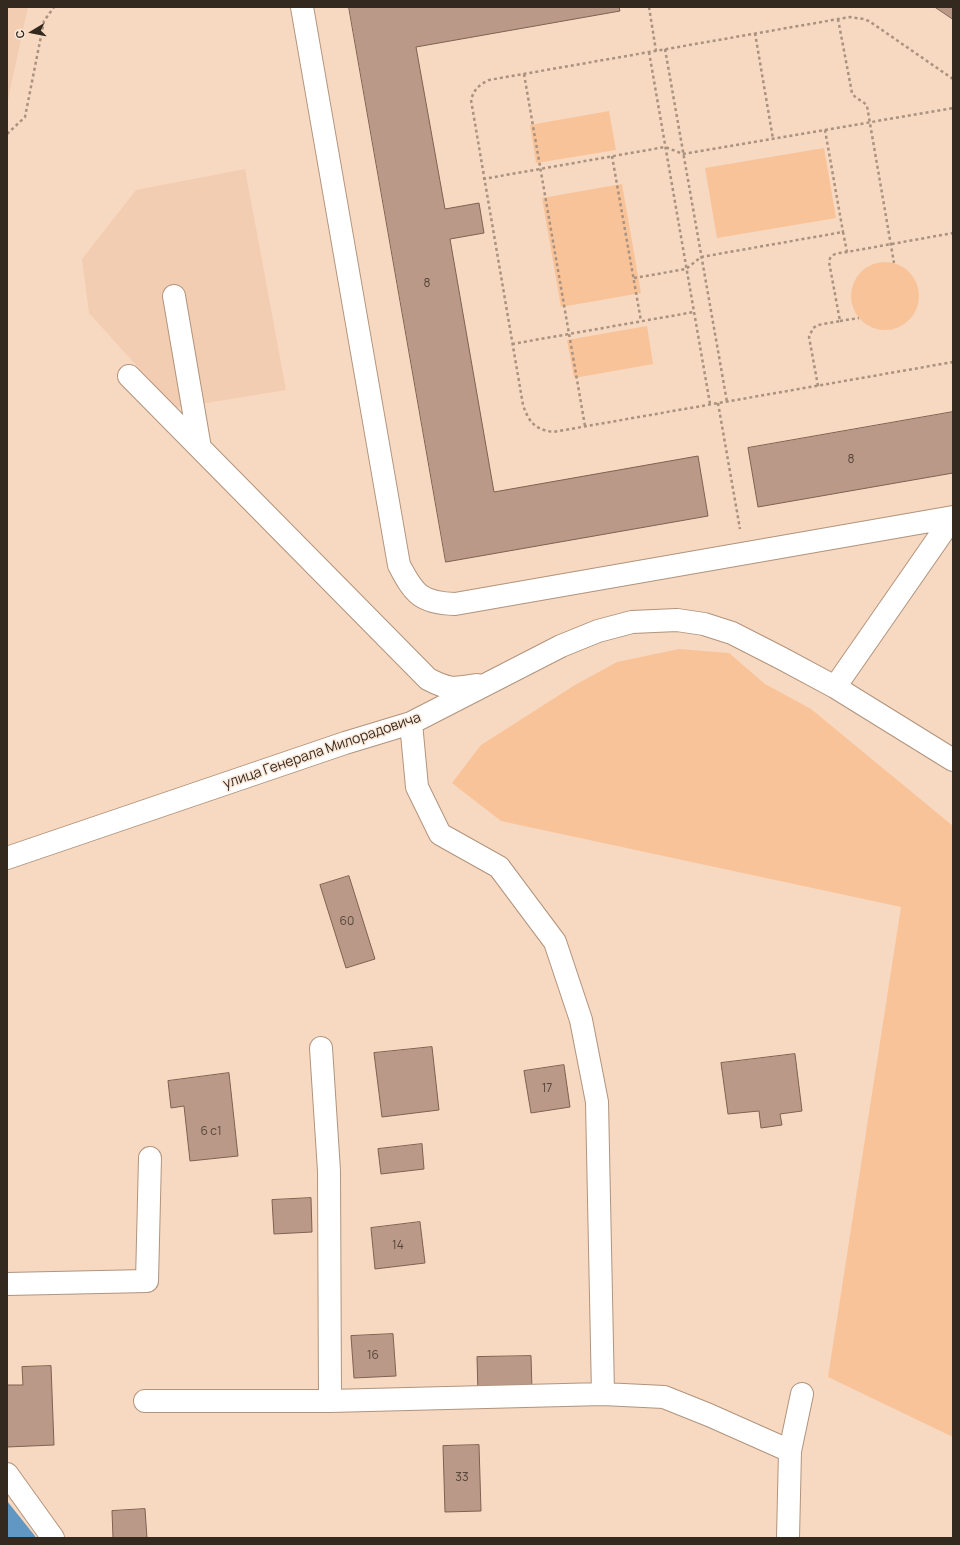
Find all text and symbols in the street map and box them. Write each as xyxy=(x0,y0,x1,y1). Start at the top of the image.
north arrow xyxy=(12,12,52,52)
text: С xyxy=(12,29,28,39)
house number: 8 xyxy=(424,277,430,291)
house number: 8 xyxy=(848,453,854,467)
street label: улица Генерала Милорадовича xyxy=(221,709,423,793)
house number: 60 xyxy=(340,915,354,929)
house number: 17 xyxy=(542,1082,552,1096)
house number: 6 с1 xyxy=(200,1125,222,1139)
house number: 14 xyxy=(392,1239,404,1253)
house number: 16 xyxy=(367,1349,379,1363)
house number: 33 xyxy=(455,1471,469,1485)

